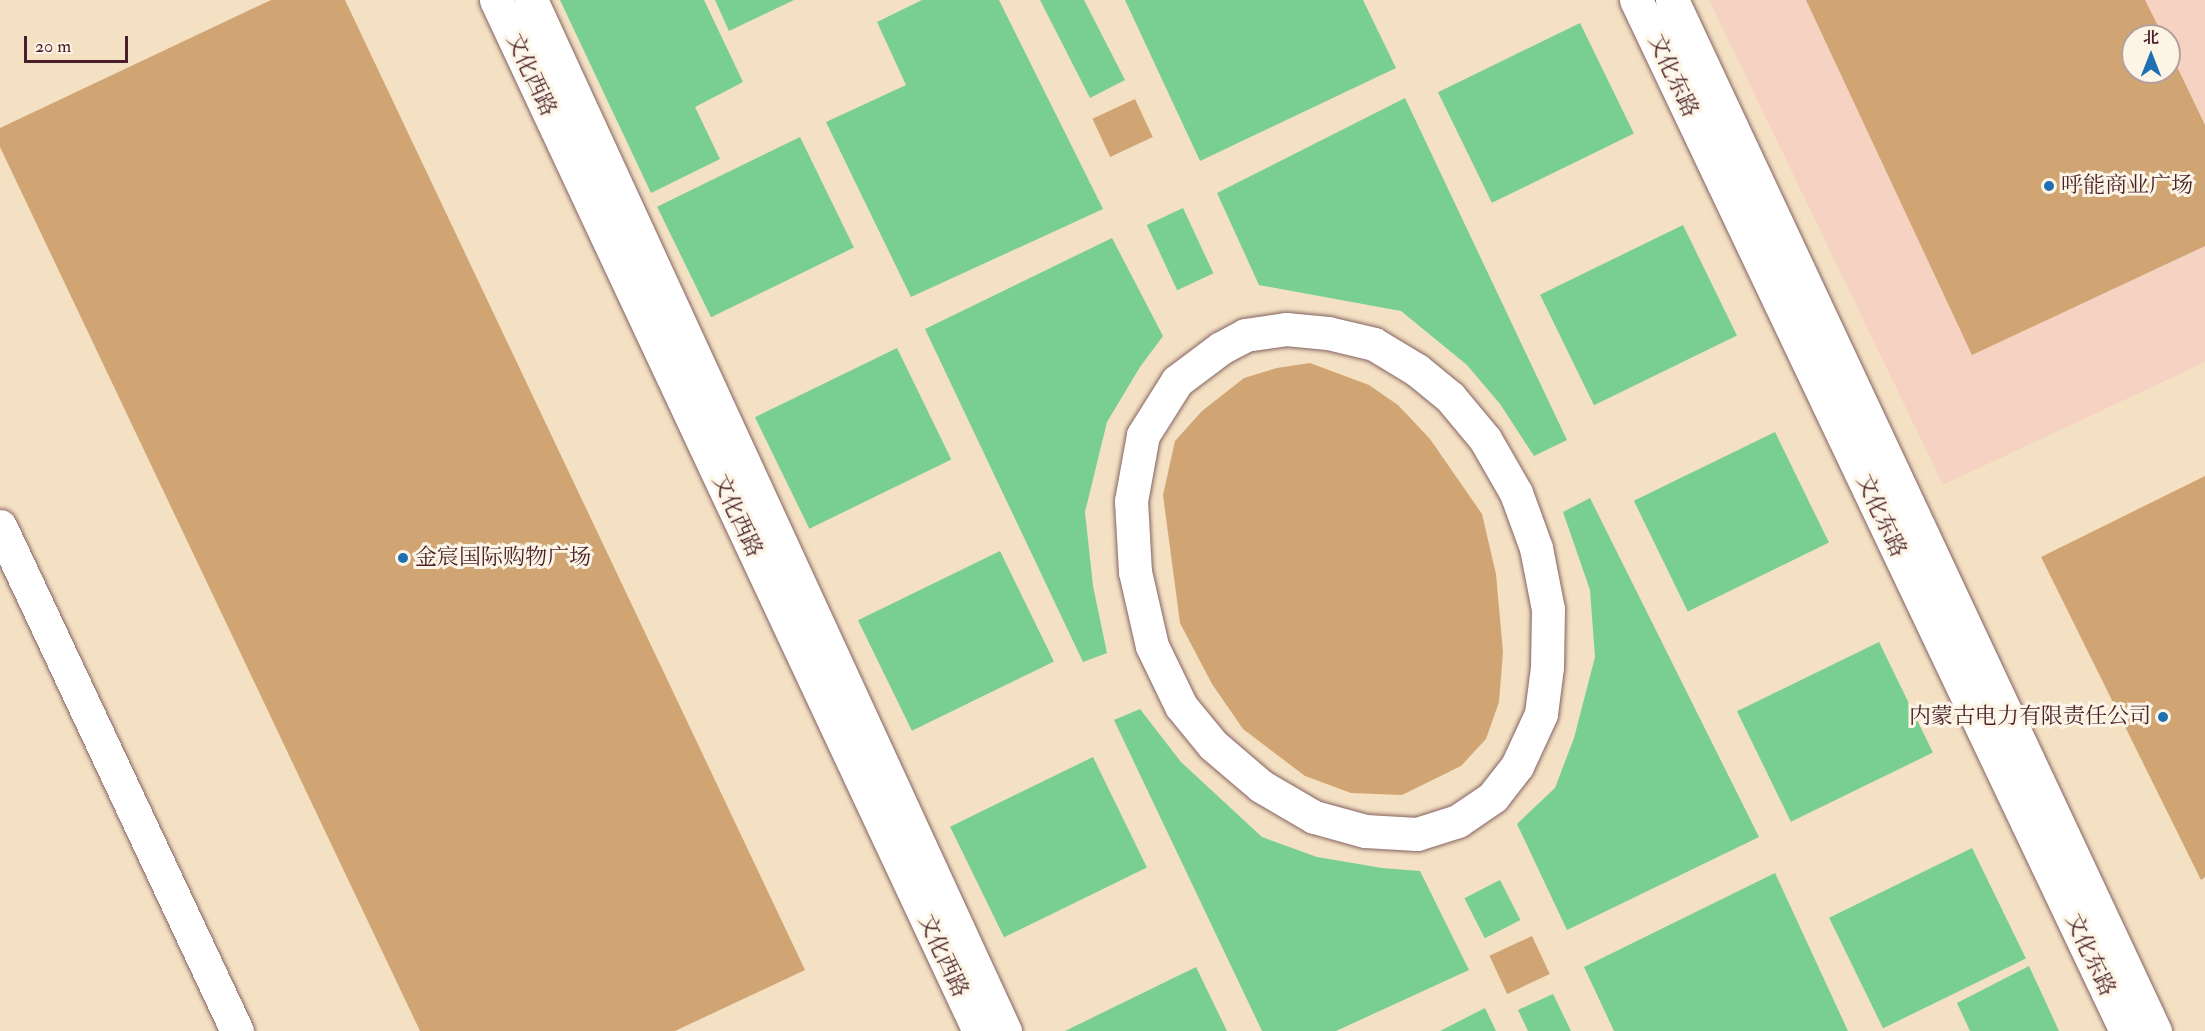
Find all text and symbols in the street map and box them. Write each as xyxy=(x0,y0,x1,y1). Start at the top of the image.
scale bar xyxy=(27,24,130,62)
north arrow xyxy=(2121,24,2181,84)
text: 北 xyxy=(2143,28,2159,48)
street label: 文化西路 xyxy=(500,30,562,120)
street label: 文化东路 xyxy=(1642,31,1704,121)
text: 20 m xyxy=(35,35,71,58)
place label: 呼能商业广场 xyxy=(2061,173,2193,199)
marker: 呼能商业广场 xyxy=(2042,179,2056,193)
street label: 文化西路 xyxy=(706,471,768,561)
street label: 文化东路 xyxy=(1850,471,1912,561)
place label: 金宸国际购物广场 xyxy=(415,545,591,571)
marker: 金宸国际购物广场 xyxy=(396,551,410,565)
place label: 内蒙古电力有限责任公司 xyxy=(1909,704,2151,730)
marker: 内蒙古电力有限责任公司 xyxy=(2156,710,2170,724)
street label: 文化东路 xyxy=(2059,910,2121,1000)
street label: 文化西路 xyxy=(912,911,974,1001)

